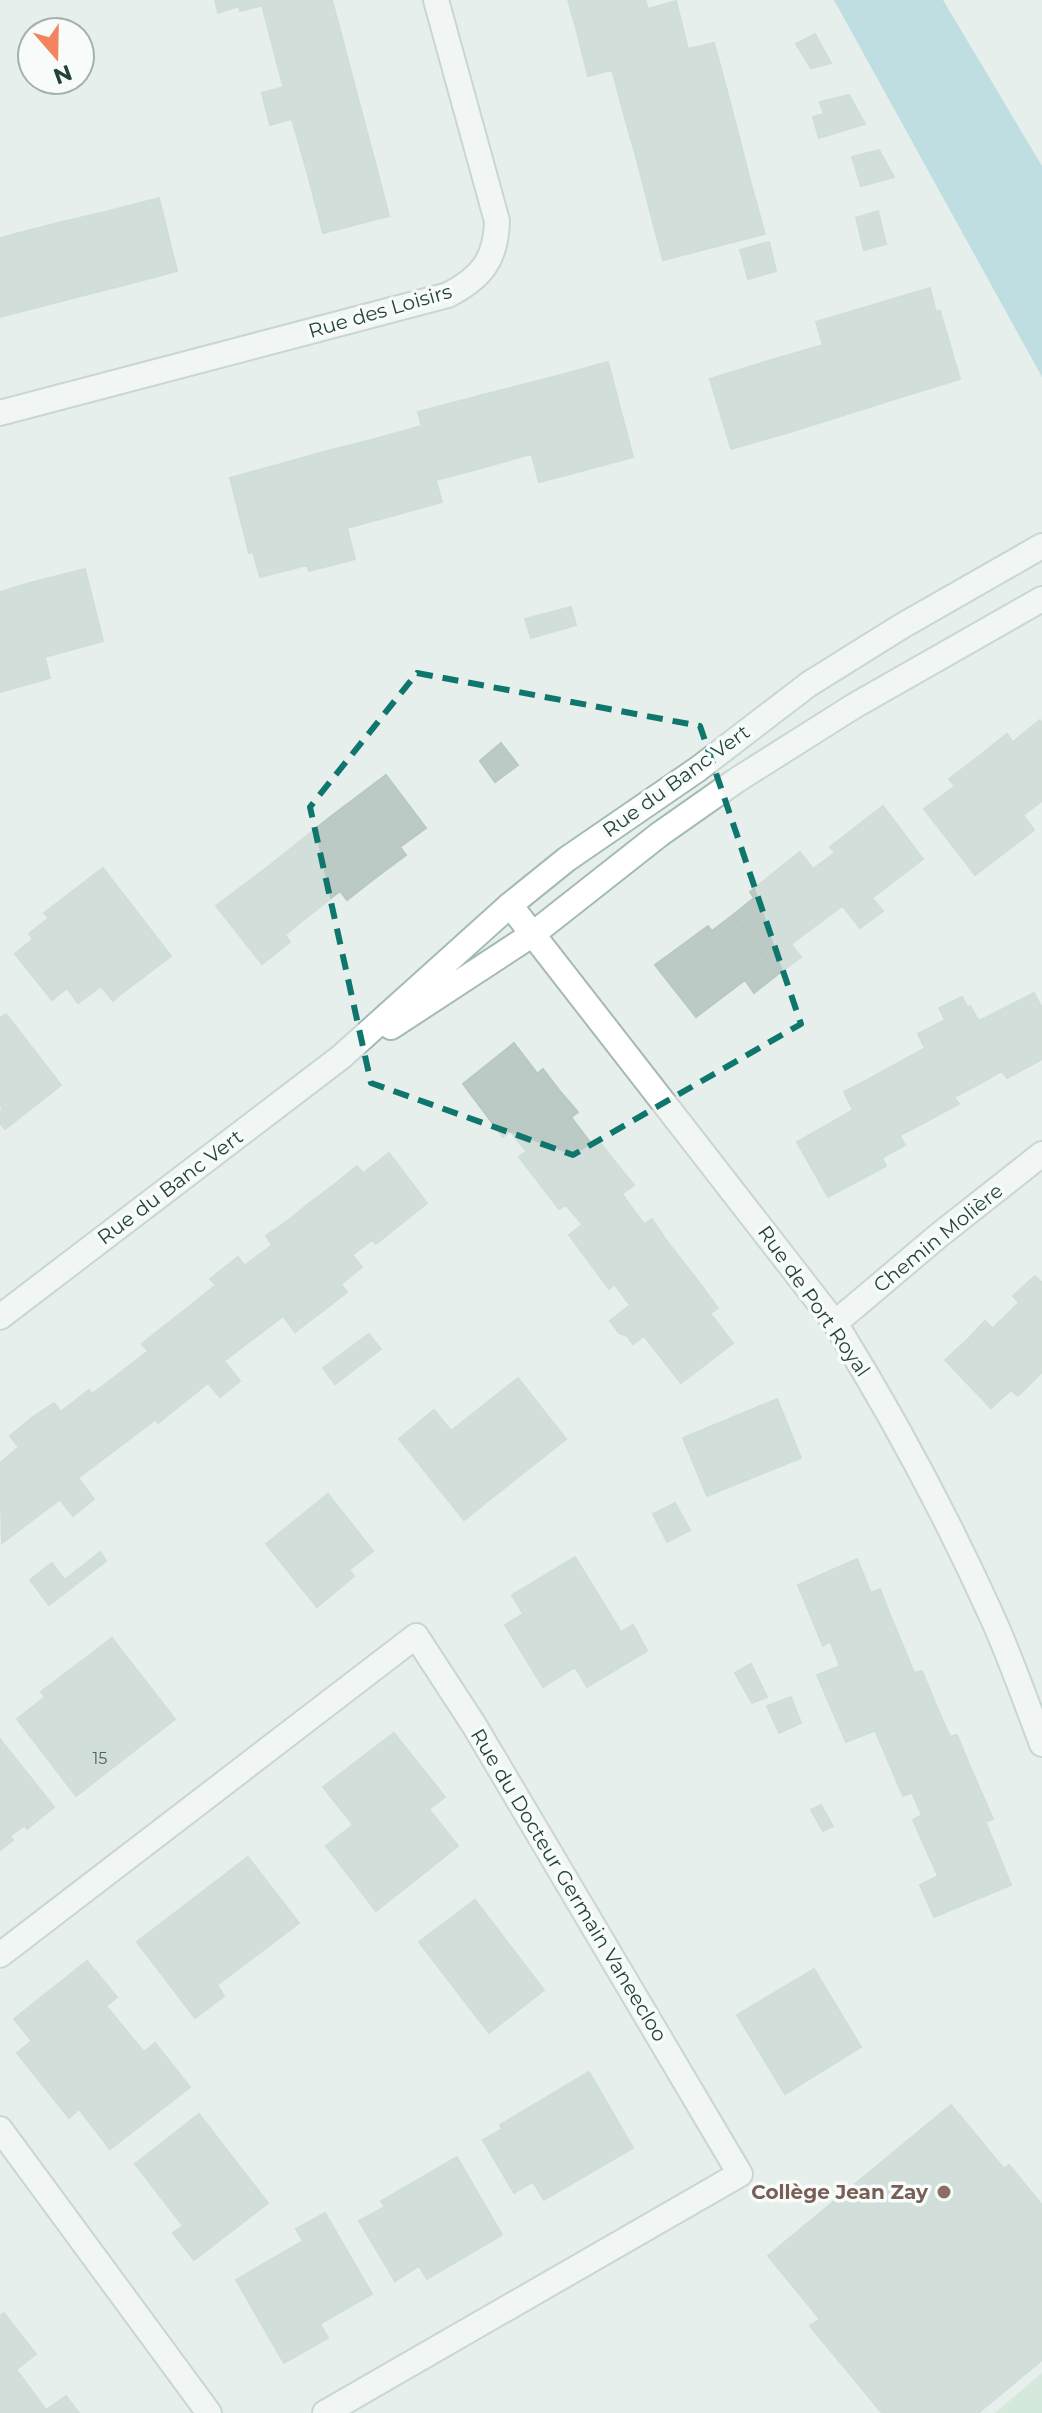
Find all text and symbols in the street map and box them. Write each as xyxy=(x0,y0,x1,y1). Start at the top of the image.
north arrow xyxy=(16,16,96,96)
text: N xyxy=(50,59,76,90)
street label: Rue des Loisirs xyxy=(305,279,455,343)
street label: Rue du Banc Vert xyxy=(598,720,754,842)
street label: Rue du Banc Vert xyxy=(93,1125,247,1249)
street label: Chemin Molière xyxy=(868,1178,1008,1298)
street label: Rue de Port Royal xyxy=(753,1221,875,1381)
street label: Rue du Docteur Germain Vaneecloo xyxy=(466,1724,672,2046)
house number: 15 xyxy=(93,1749,107,1768)
place label: Collège Jean Zay xyxy=(751,2180,929,2204)
marker: Collège Jean Zay xyxy=(935,2183,953,2201)

